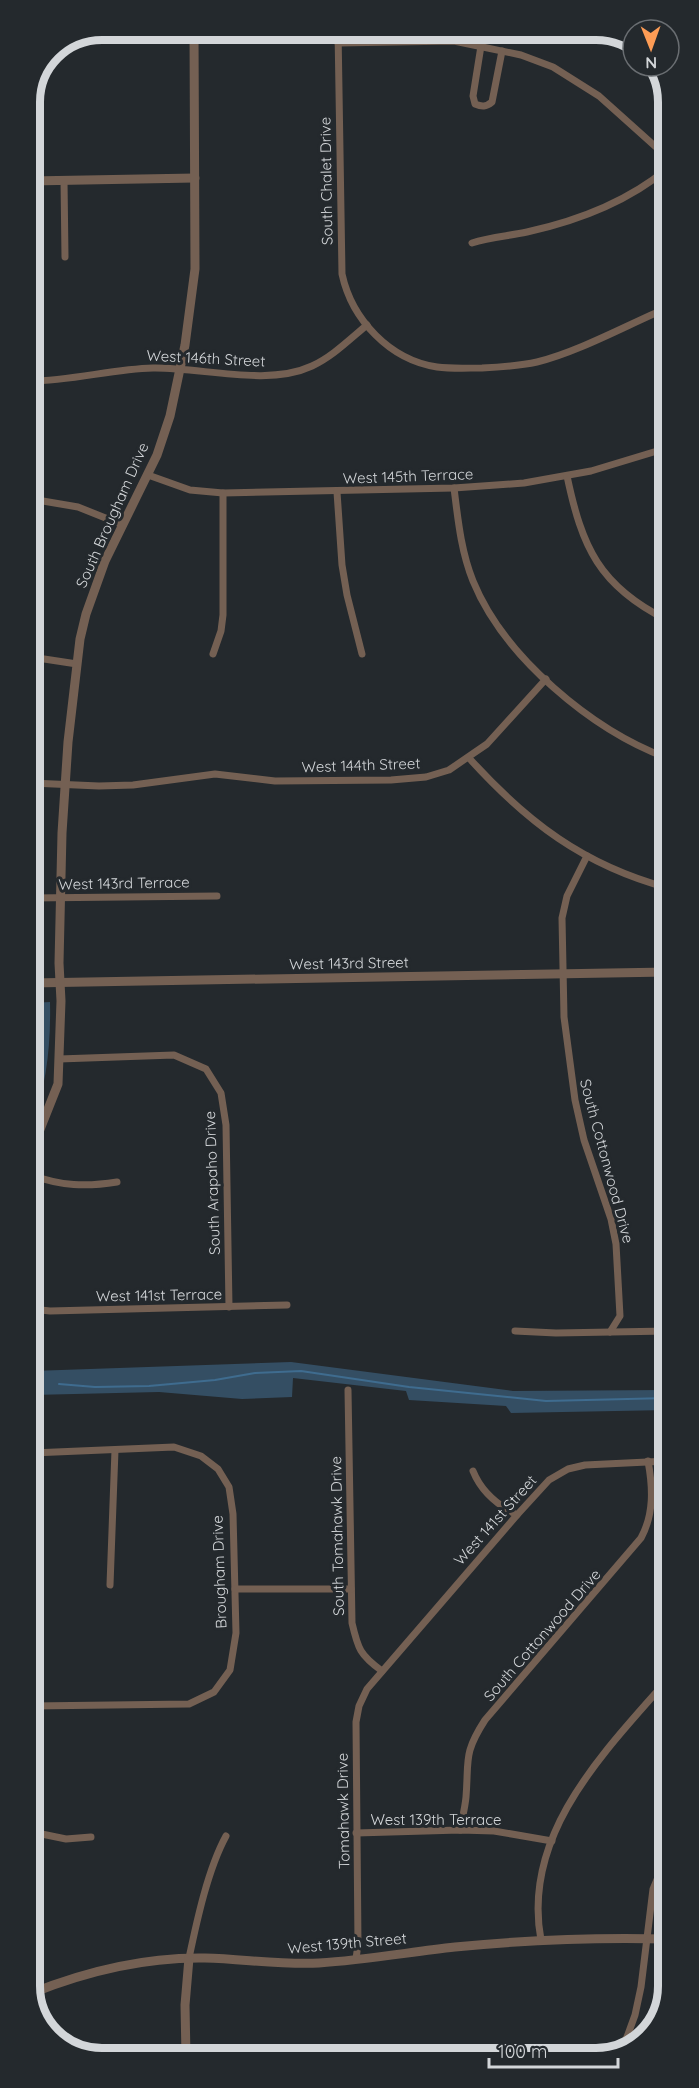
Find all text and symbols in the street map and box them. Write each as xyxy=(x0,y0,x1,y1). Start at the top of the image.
north arrow xyxy=(621,18,681,78)
text: N xyxy=(645,53,657,73)
street label: South Chalet Drive xyxy=(315,117,337,245)
street label: West 146th Street xyxy=(146,345,266,371)
street label: South Brougham Drive xyxy=(71,439,153,591)
street label: West 145th Terrace xyxy=(342,464,474,488)
street label: West 144th Street xyxy=(301,753,421,777)
street label: West 143rd Terrace xyxy=(58,872,190,894)
street label: West 143rd Street xyxy=(289,952,409,974)
street label: South Cottonwood Drive xyxy=(576,1077,638,1245)
street label: South Arapaho Drive xyxy=(200,1111,224,1255)
street label: West 141st Terrace xyxy=(96,1284,222,1306)
street label: South Tomahawk Drive xyxy=(326,1456,348,1616)
street label: West 141st Street xyxy=(450,1471,540,1569)
street label: Brougham Drive xyxy=(208,1515,230,1629)
street label: South Cottonwood Drive xyxy=(479,1565,605,1705)
street label: Tomahawk Drive xyxy=(332,1753,354,1869)
street label: West 139th Terrace xyxy=(371,1810,501,1829)
street label: West 139th Street xyxy=(287,1928,407,1958)
scale bar xyxy=(489,2031,618,2069)
text: 100 m xyxy=(498,2040,547,2063)

